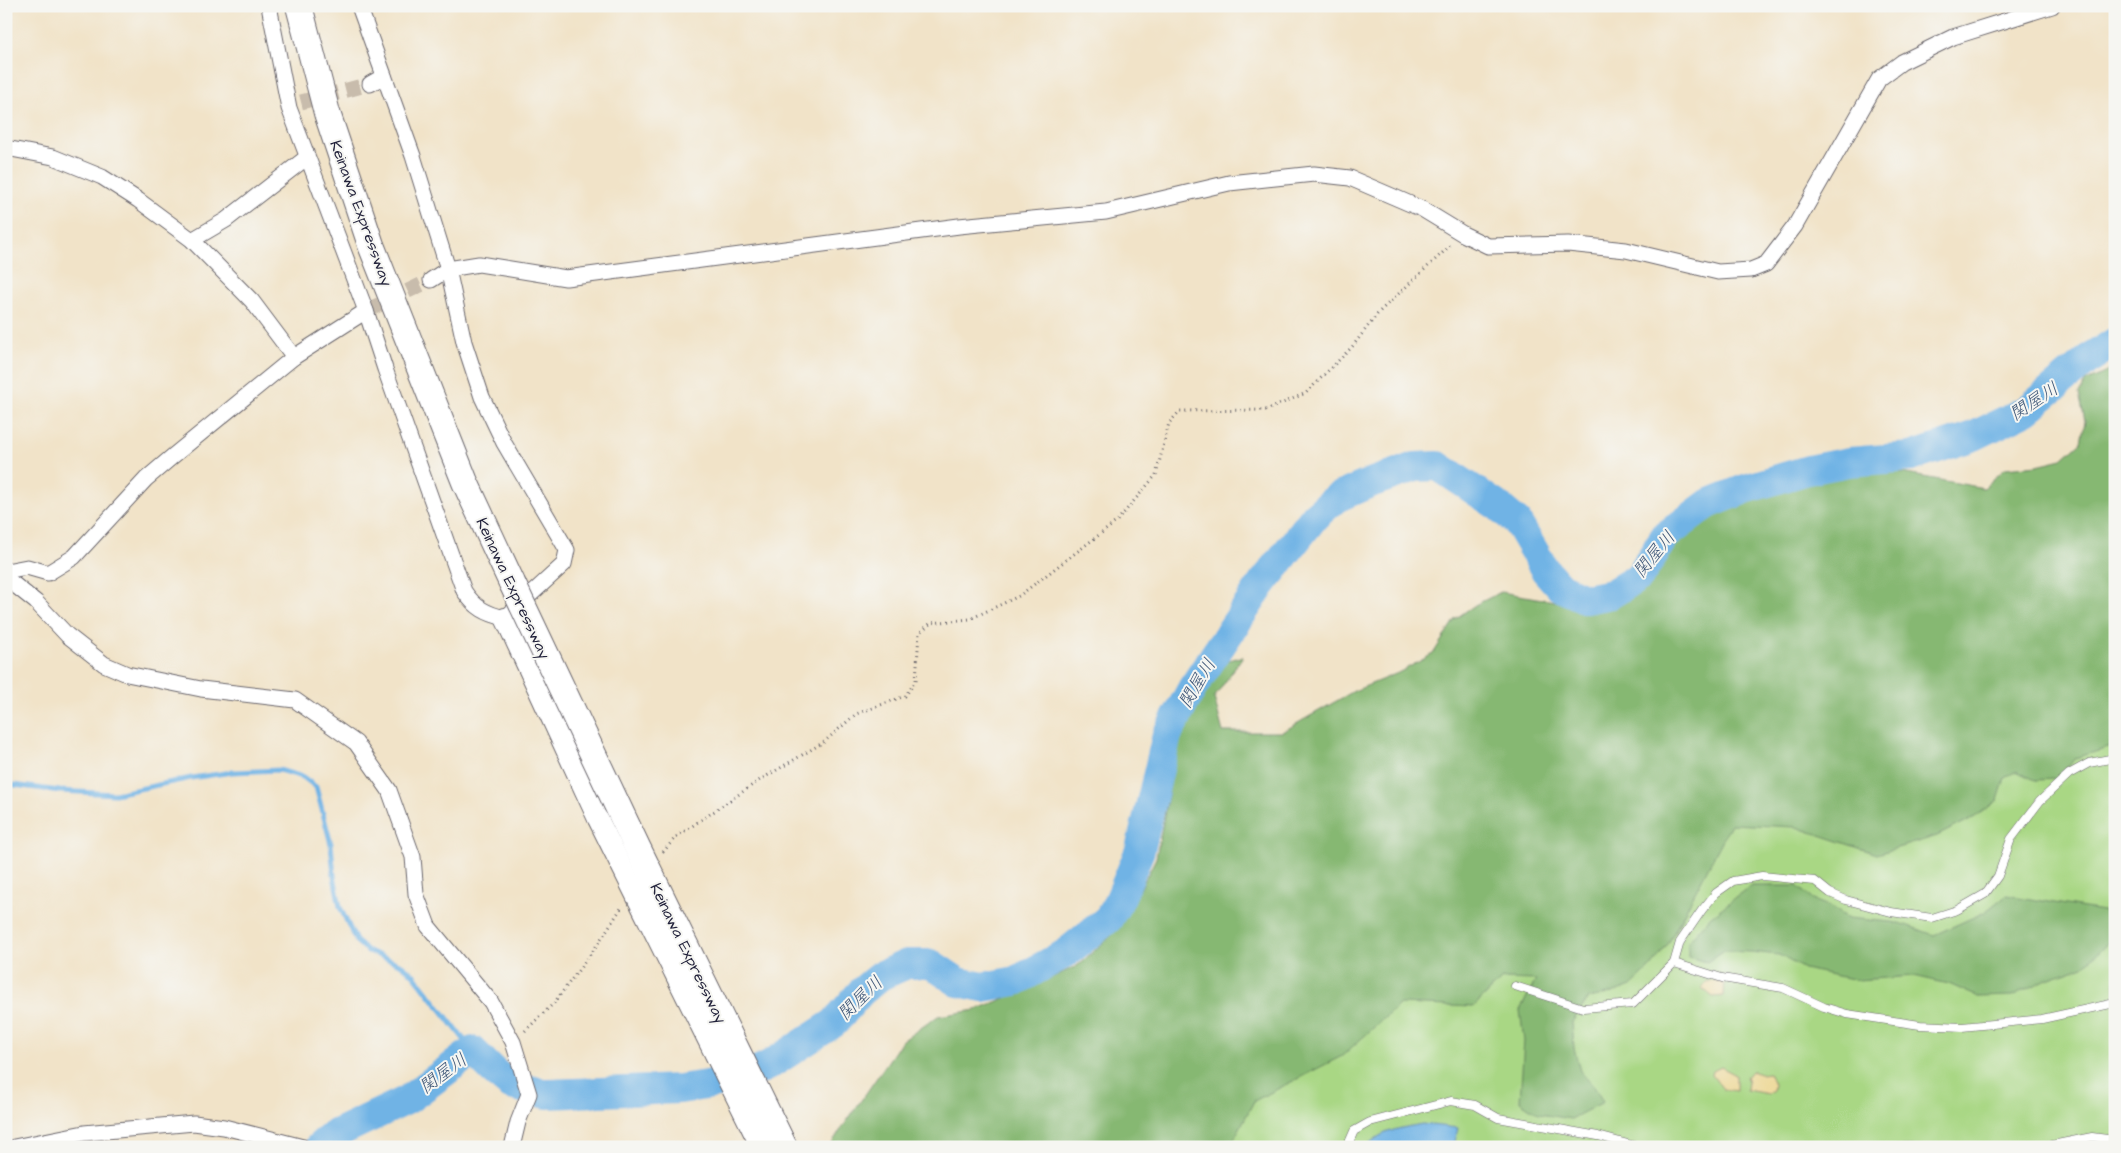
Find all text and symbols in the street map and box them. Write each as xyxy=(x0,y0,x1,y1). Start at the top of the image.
street label: Keinawa Expressway xyxy=(323,137,398,290)
water label: 関屋川 xyxy=(2005,376,2064,427)
street label: Keinawa Expressway xyxy=(470,514,556,663)
water label: 関屋川 xyxy=(1627,526,1681,583)
water label: 関屋川 xyxy=(1173,654,1222,713)
street label: Keinawa Expressway xyxy=(644,880,732,1028)
water label: 関屋川 xyxy=(832,971,888,1026)
water label: 関屋川 xyxy=(414,1047,472,1099)

